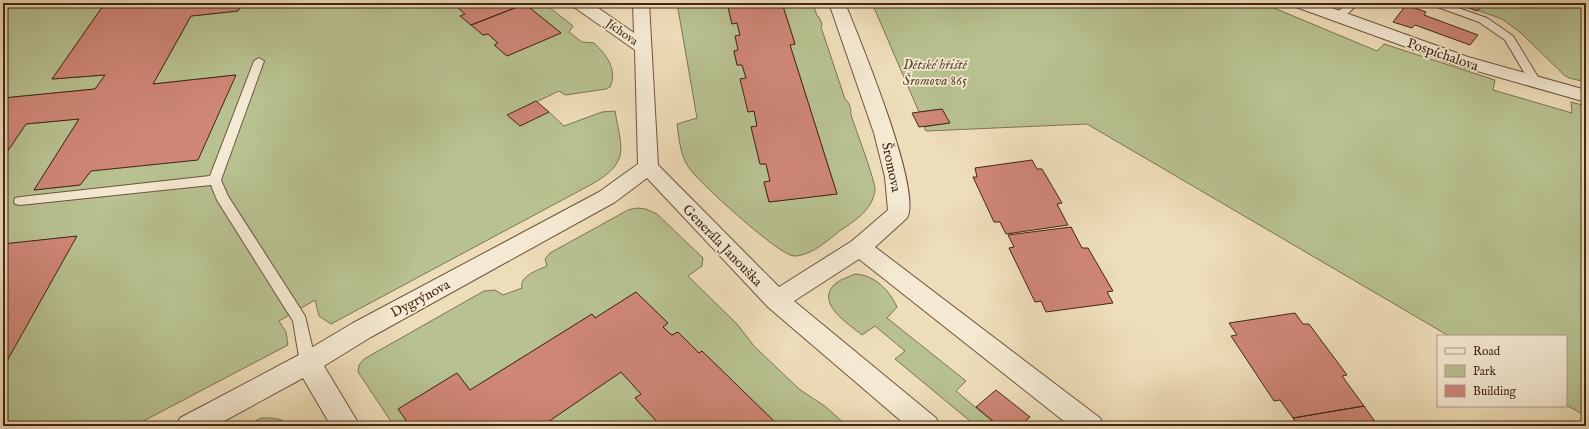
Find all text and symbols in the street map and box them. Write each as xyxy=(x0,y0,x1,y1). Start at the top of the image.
street label: Jíchova xyxy=(600,15,641,50)
street label: Pospíchalova xyxy=(1405,34,1482,76)
park label: Dětské hřiště Šromova 865 xyxy=(903,56,968,90)
street label: Šromova xyxy=(877,141,906,195)
street label: Generála Janouška xyxy=(678,201,767,291)
street label: Dygrýnova xyxy=(388,275,454,322)
legend xyxy=(1437,335,1567,407)
text: Road xyxy=(1473,344,1501,359)
text: Park xyxy=(1473,364,1496,379)
text: Building xyxy=(1473,384,1517,399)

